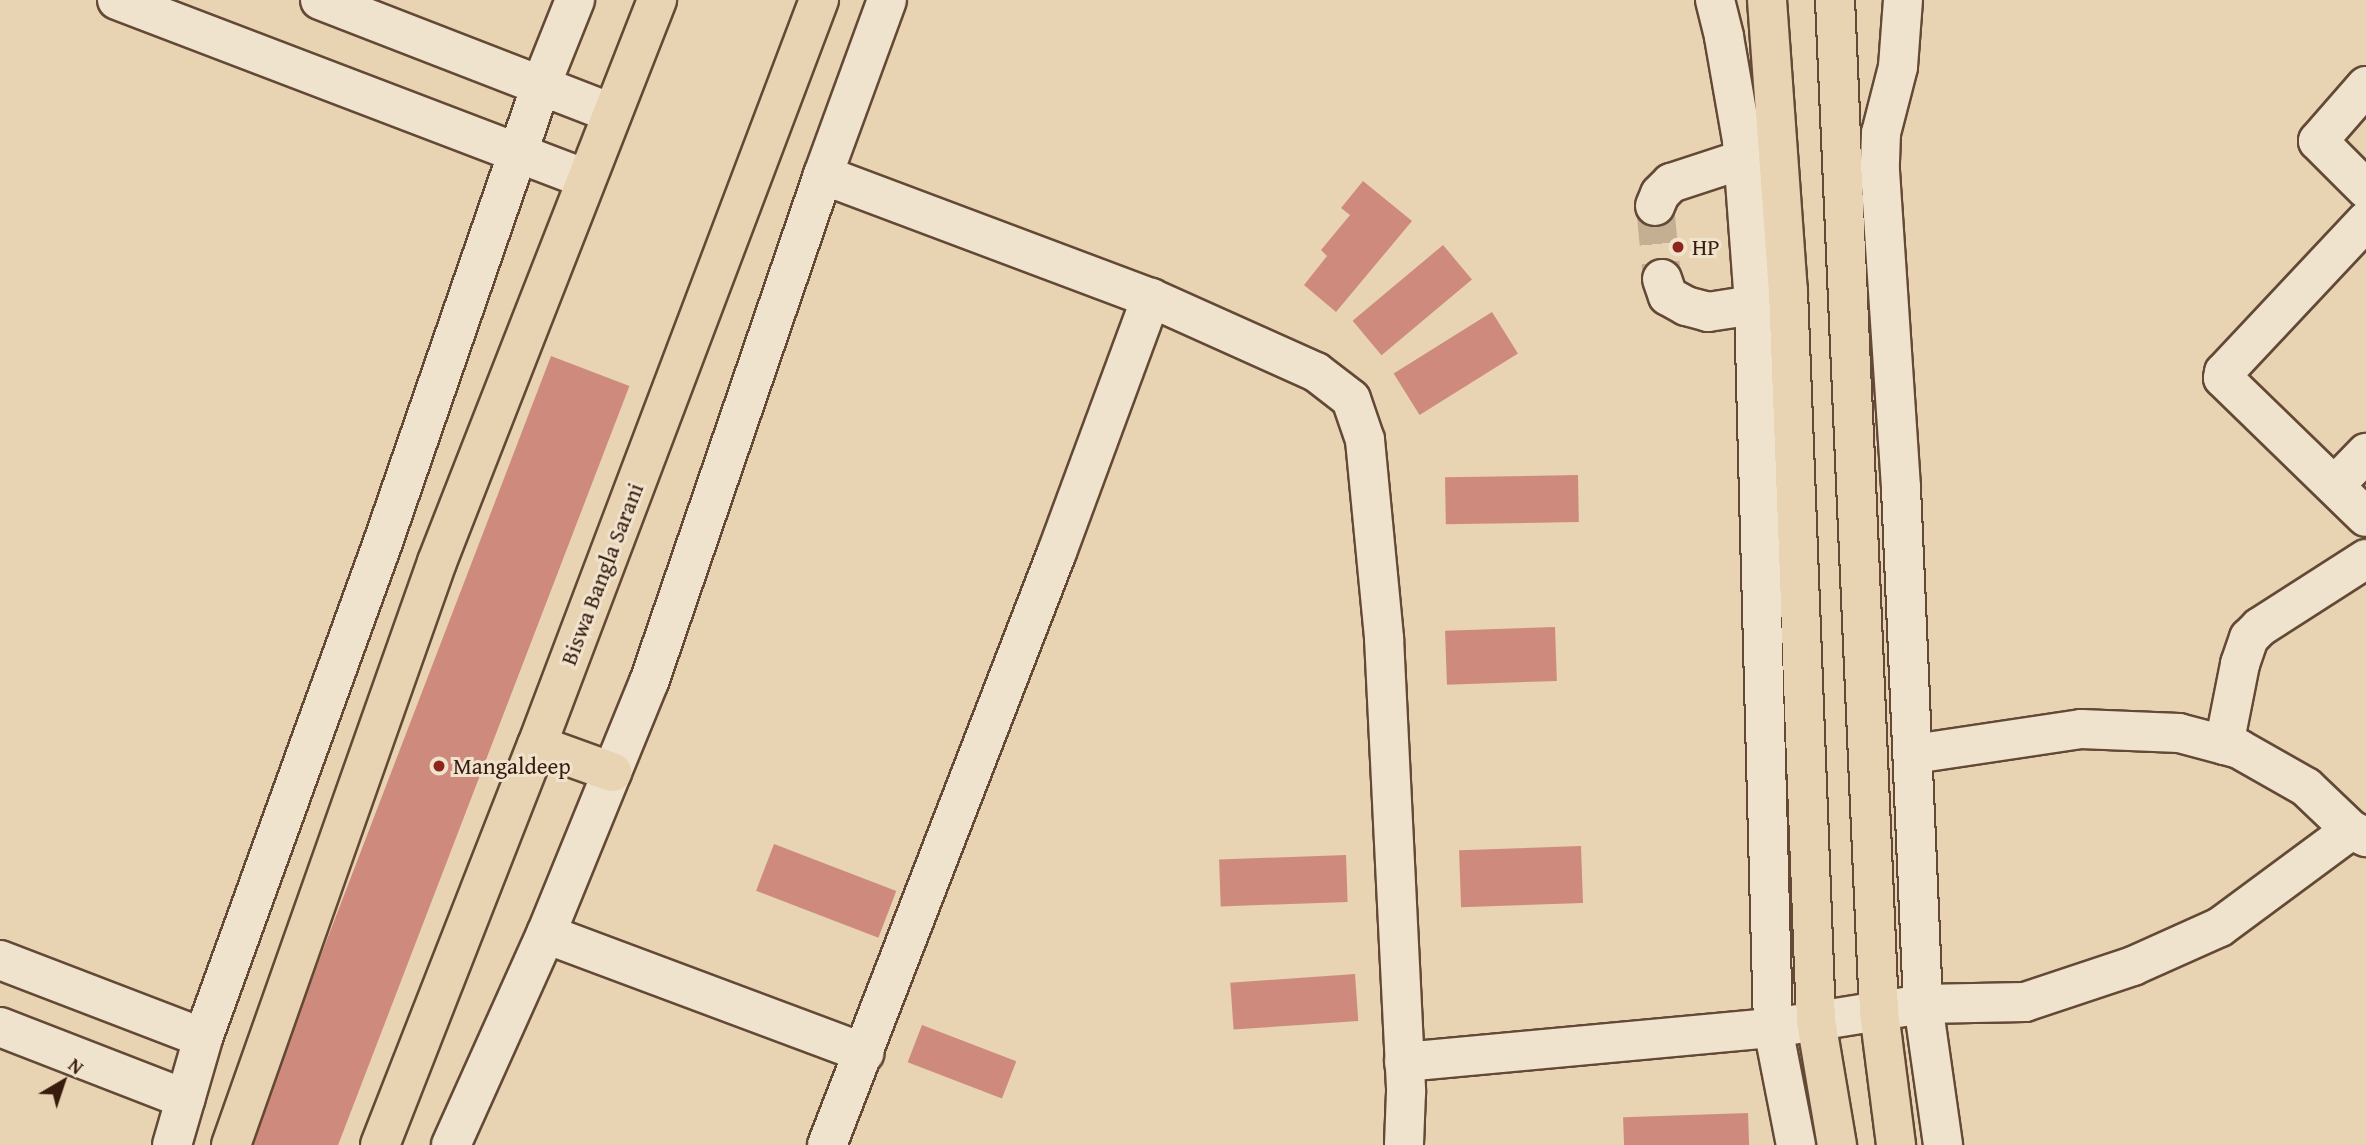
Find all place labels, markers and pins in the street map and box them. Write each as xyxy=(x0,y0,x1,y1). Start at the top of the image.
place label: HP xyxy=(1692,233,1720,261)
marker: HP xyxy=(1670,239,1686,255)
place label: Mangaldeep xyxy=(453,752,571,780)
marker: Mangaldeep xyxy=(431,758,447,774)

